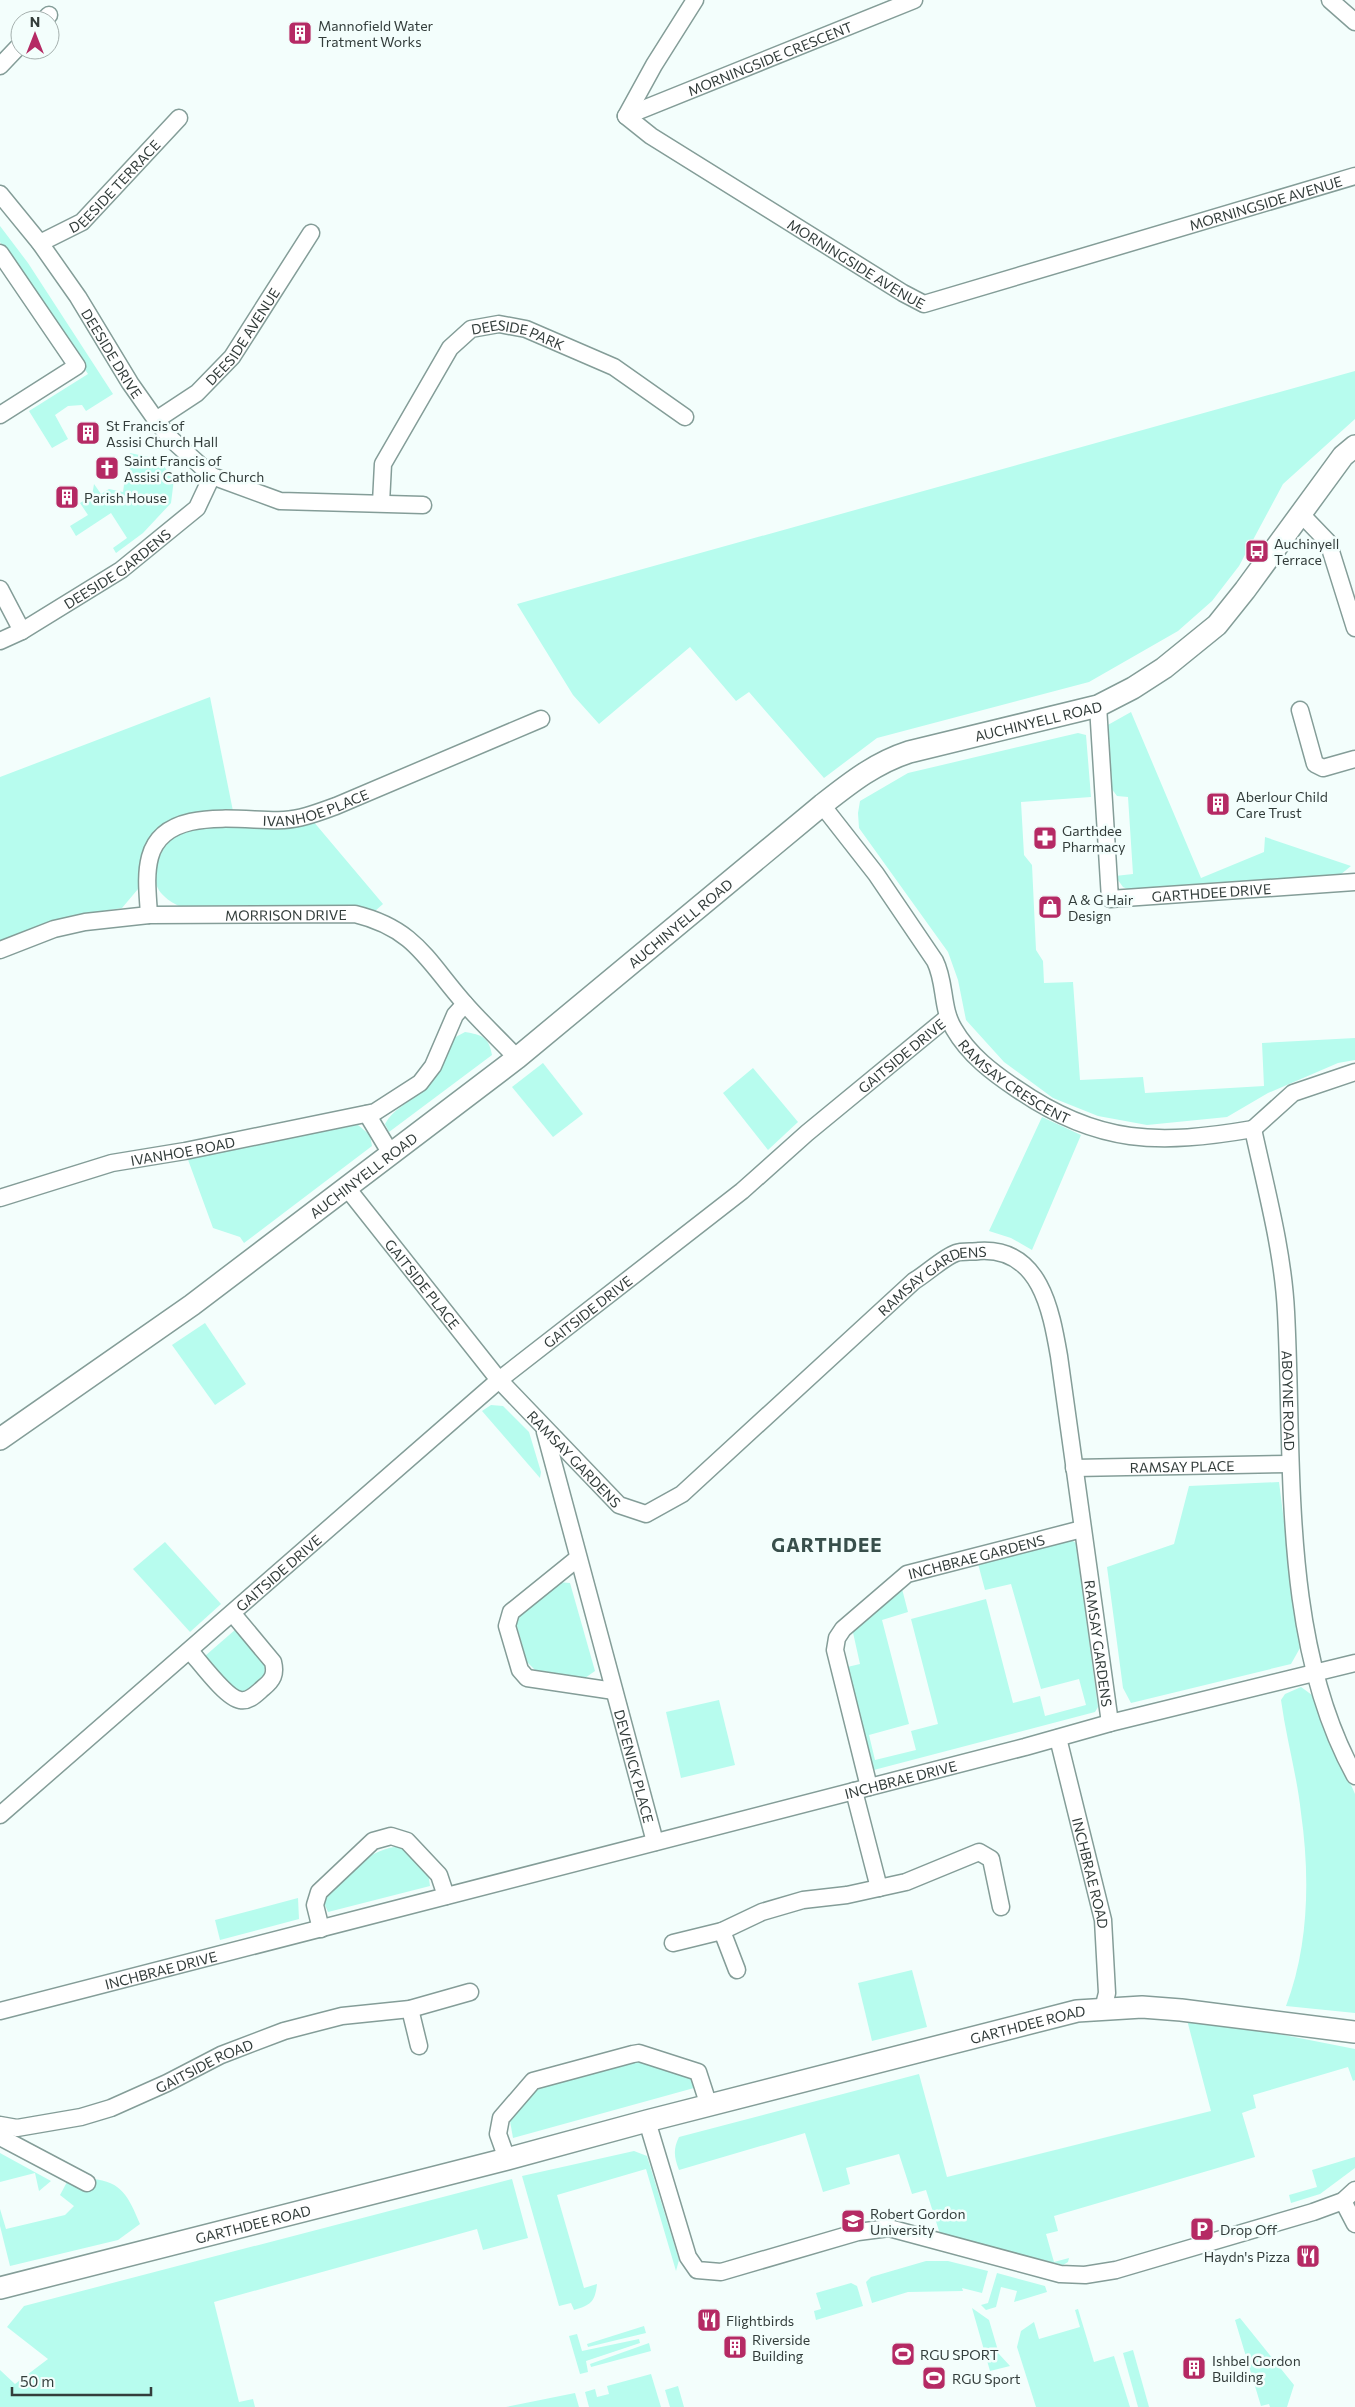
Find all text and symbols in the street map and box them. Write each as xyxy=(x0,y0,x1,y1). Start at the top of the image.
north arrow xyxy=(10,10,60,60)
text: N xyxy=(30,13,40,30)
place label: Mannofield Water Tratment Works xyxy=(318,17,434,50)
street label: MORNINGSIDE CRESCENT xyxy=(685,17,854,99)
building icon: Mannofield Water Tratment Works xyxy=(287,20,313,46)
street label: DEESIDE TERRACE xyxy=(66,136,163,236)
street label: MORNINGSIDE AVENUE xyxy=(1187,172,1344,233)
street label: MORNINGSIDE AVENUE xyxy=(785,215,928,312)
street label: DEESIDE AVENUE xyxy=(201,284,283,388)
street label: DEESIDE DRIVE xyxy=(78,305,146,401)
street label: DEESIDE PARK xyxy=(470,315,567,353)
place label: St Francis of Assisi Church Hall xyxy=(106,417,218,450)
building icon: St Francis of Assisi Church Hall xyxy=(75,420,101,446)
place label: Saint Francis of Assisi Catholic Church xyxy=(124,452,264,485)
church icon: Saint Francis of Assisi Catholic Church xyxy=(94,455,120,481)
building icon: Parish House xyxy=(54,484,80,510)
place label: Parish House xyxy=(84,489,167,506)
street label: DEESIDE GARDENS xyxy=(60,525,174,612)
place label: Auchinyell Terrace xyxy=(1274,535,1339,568)
bus stop icon: Auchinyell Terrace xyxy=(1244,538,1270,564)
street label: AUCHINYELL ROAD xyxy=(973,697,1104,744)
street label: IVANHOE PLACE xyxy=(262,785,371,829)
place label: Aberlour Child Care Trust xyxy=(1236,788,1328,821)
building icon: Aberlour Child Care Trust xyxy=(1205,791,1231,817)
place label: Garthdee Pharmacy xyxy=(1062,822,1125,855)
pharmacy icon: Garthdee Pharmacy xyxy=(1032,825,1058,851)
street label: AUCHINYELL ROAD xyxy=(624,875,736,971)
street label: GARTHDEE DRIVE xyxy=(1151,879,1272,905)
place label: A & G Hair Design xyxy=(1068,891,1134,924)
shop icon: A & G Hair Design xyxy=(1037,894,1063,920)
street label: MORRISON DRIVE xyxy=(225,906,347,923)
street label: GAITSIDE DRIVE xyxy=(854,1015,948,1096)
street label: RAMSAY CRESCENT xyxy=(955,1036,1073,1127)
street label: AUCHINYELL ROAD xyxy=(306,1129,420,1221)
street label: IVANHOE ROAD xyxy=(129,1132,236,1168)
street label: GAITSIDE PLACE xyxy=(382,1235,464,1332)
street label: RAMSAY GARDENS xyxy=(874,1242,987,1319)
street label: GAITSIDE DRIVE xyxy=(540,1271,635,1351)
street label: ABOYNE ROAD xyxy=(1279,1350,1299,1451)
street label: RAMSAY GARDENS xyxy=(524,1407,625,1511)
street label: RAMSAY PLACE xyxy=(1129,1457,1235,1475)
street label: INCHBRAE GARDENS xyxy=(906,1530,1046,1582)
street label: GAITSIDE DRIVE xyxy=(232,1531,324,1614)
district label: GARTHDEE xyxy=(771,1533,883,1556)
street label: RAMSAY GARDENS xyxy=(1082,1579,1116,1708)
street label: DEVENICK PLACE xyxy=(611,1708,658,1825)
street label: INCHBRAE DRIVE xyxy=(843,1756,959,1802)
street label: INCHBRAE ROAD xyxy=(1069,1816,1112,1929)
street label: INCHBRAE DRIVE xyxy=(103,1947,219,1992)
street label: GARTHDEE ROAD xyxy=(968,2002,1086,2047)
street label: GAITSIDE ROAD xyxy=(152,2035,255,2096)
street label: GARTHDEE ROAD xyxy=(194,2201,312,2246)
place label: Robert Gordon University xyxy=(870,2205,965,2238)
school or university icon: Robert Gordon University xyxy=(840,2208,866,2234)
parking icon: Drop Off xyxy=(1189,2216,1215,2242)
place label: Drop Off xyxy=(1220,2221,1277,2238)
restaurant icon: Haydn's Pizza xyxy=(1295,2243,1321,2269)
place label: Haydn's Pizza xyxy=(1204,2248,1290,2265)
restaurant icon: Flightbirds xyxy=(696,2307,722,2333)
place label: Flightbirds xyxy=(726,2312,794,2329)
place label: Riverside Building xyxy=(752,2331,810,2364)
building icon: Riverside Building xyxy=(722,2334,748,2360)
sports icon: RGU SPORT xyxy=(890,2341,916,2367)
place label: RGU SPORT xyxy=(920,2346,999,2363)
place label: Ishbel Gordon Building xyxy=(1212,2352,1301,2385)
building icon: Ishbel Gordon Building xyxy=(1181,2355,1207,2381)
scale bar xyxy=(12,2364,151,2396)
sports icon: RGU Sport xyxy=(921,2365,947,2391)
place label: RGU Sport xyxy=(952,2370,1021,2387)
text: 50 m xyxy=(20,2372,54,2390)

